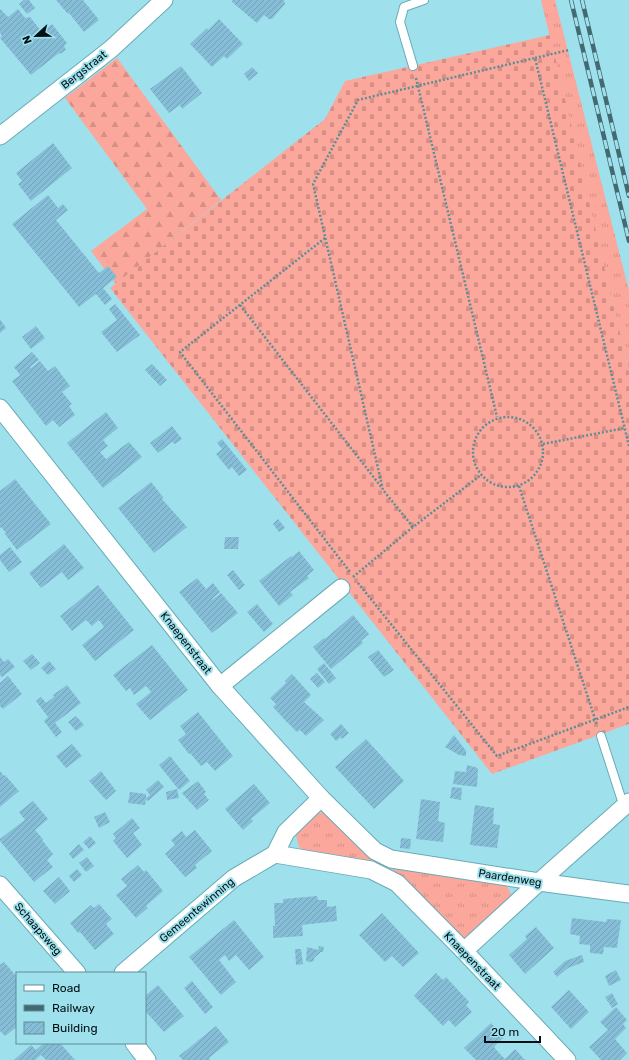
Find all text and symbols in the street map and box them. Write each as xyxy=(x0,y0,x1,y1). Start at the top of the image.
north arrow xyxy=(16,16,56,56)
text: N xyxy=(20,33,35,46)
street label: Bergstraat xyxy=(59,48,110,92)
street label: Knaepenstraat xyxy=(158,609,215,677)
street label: Paardenweg xyxy=(477,867,543,889)
street label: Gemeentewinning xyxy=(157,875,237,945)
street label: Schaapsweg xyxy=(12,900,64,958)
street label: Knaepenstraat xyxy=(441,929,503,993)
legend xyxy=(16,972,146,1044)
text: Road xyxy=(52,981,80,995)
text: Railway xyxy=(52,1001,95,1015)
scale bar xyxy=(485,1018,540,1044)
text: Building xyxy=(52,1021,98,1035)
text: 20 m xyxy=(491,1025,519,1039)

